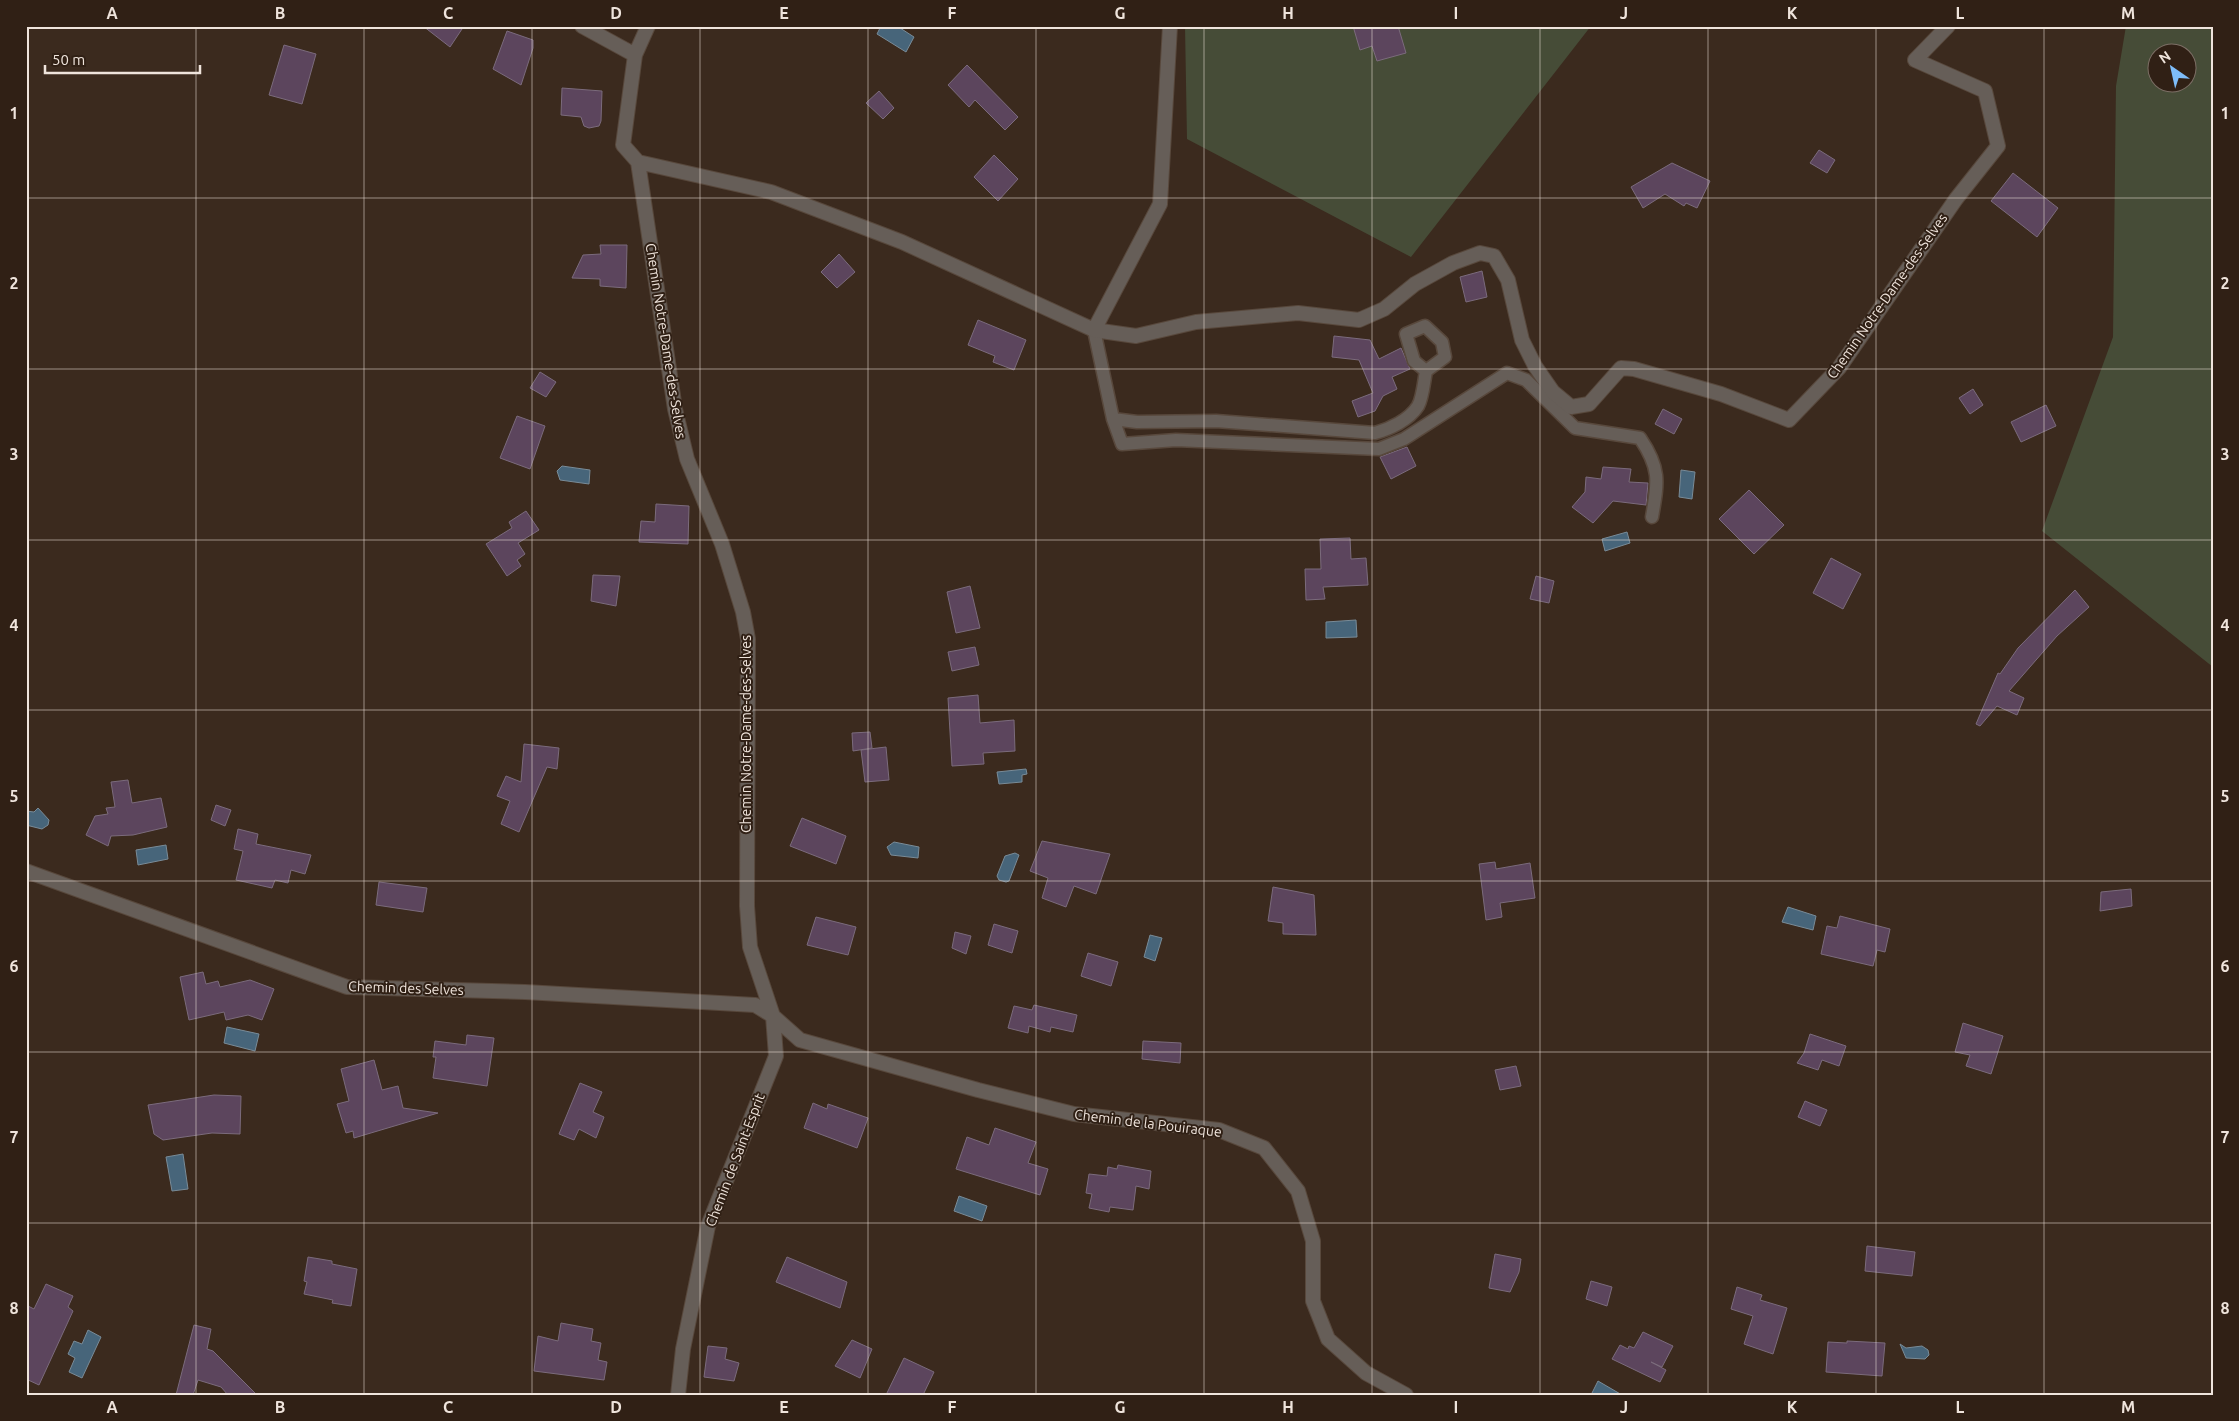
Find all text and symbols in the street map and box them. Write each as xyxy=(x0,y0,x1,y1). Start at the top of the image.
text: A xyxy=(106,4,118,22)
text: B xyxy=(275,4,285,22)
text: C xyxy=(443,4,453,22)
text: D xyxy=(610,4,622,22)
text: E xyxy=(779,4,789,22)
text: F xyxy=(948,4,957,22)
text: G xyxy=(1114,4,1126,22)
text: H xyxy=(1282,4,1294,22)
text: I xyxy=(1454,4,1458,22)
text: J xyxy=(1620,4,1628,22)
text: K xyxy=(1787,4,1798,22)
text: L xyxy=(1956,4,1965,22)
text: M xyxy=(2121,4,2135,22)
scale bar xyxy=(45,42,200,74)
north arrow xyxy=(2146,42,2196,92)
text: N xyxy=(2156,48,2174,67)
text: 50 m xyxy=(52,51,85,68)
text: 1 xyxy=(9,104,19,122)
text: 1 xyxy=(2220,104,2230,122)
street label: Chemin Notre-Dame-des-Selves xyxy=(1824,210,1950,382)
street label: Chemin Notre-Dame-des-Selves xyxy=(643,242,689,440)
text: 2 xyxy=(9,274,19,292)
text: 2 xyxy=(2220,274,2230,292)
text: 3 xyxy=(9,445,19,463)
text: 3 xyxy=(2220,445,2230,463)
text: 4 xyxy=(9,616,19,634)
text: 4 xyxy=(2220,616,2230,634)
street label: Chemin Notre-Dame-des-Selves xyxy=(738,635,754,833)
text: 5 xyxy=(9,787,19,805)
text: 5 xyxy=(2220,787,2230,805)
text: 6 xyxy=(9,957,19,975)
text: 6 xyxy=(2220,957,2230,975)
street label: Chemin des Selves xyxy=(348,978,464,998)
street label: Chemin de Saint-Esprit xyxy=(702,1091,768,1229)
street label: Chemin de la Pouiraque xyxy=(1073,1106,1223,1140)
text: 7 xyxy=(9,1128,19,1146)
text: 7 xyxy=(2220,1128,2230,1146)
text: 8 xyxy=(9,1299,19,1317)
text: 8 xyxy=(2220,1299,2230,1317)
text: A xyxy=(106,1398,118,1416)
text: B xyxy=(275,1398,285,1416)
text: C xyxy=(443,1398,453,1416)
text: D xyxy=(610,1398,622,1416)
text: E xyxy=(779,1398,789,1416)
text: F xyxy=(948,1398,957,1416)
text: G xyxy=(1114,1398,1126,1416)
text: H xyxy=(1282,1398,1294,1416)
text: I xyxy=(1454,1398,1458,1416)
text: J xyxy=(1620,1398,1628,1416)
text: K xyxy=(1787,1398,1798,1416)
text: L xyxy=(1956,1398,1965,1416)
text: M xyxy=(2121,1398,2135,1416)

